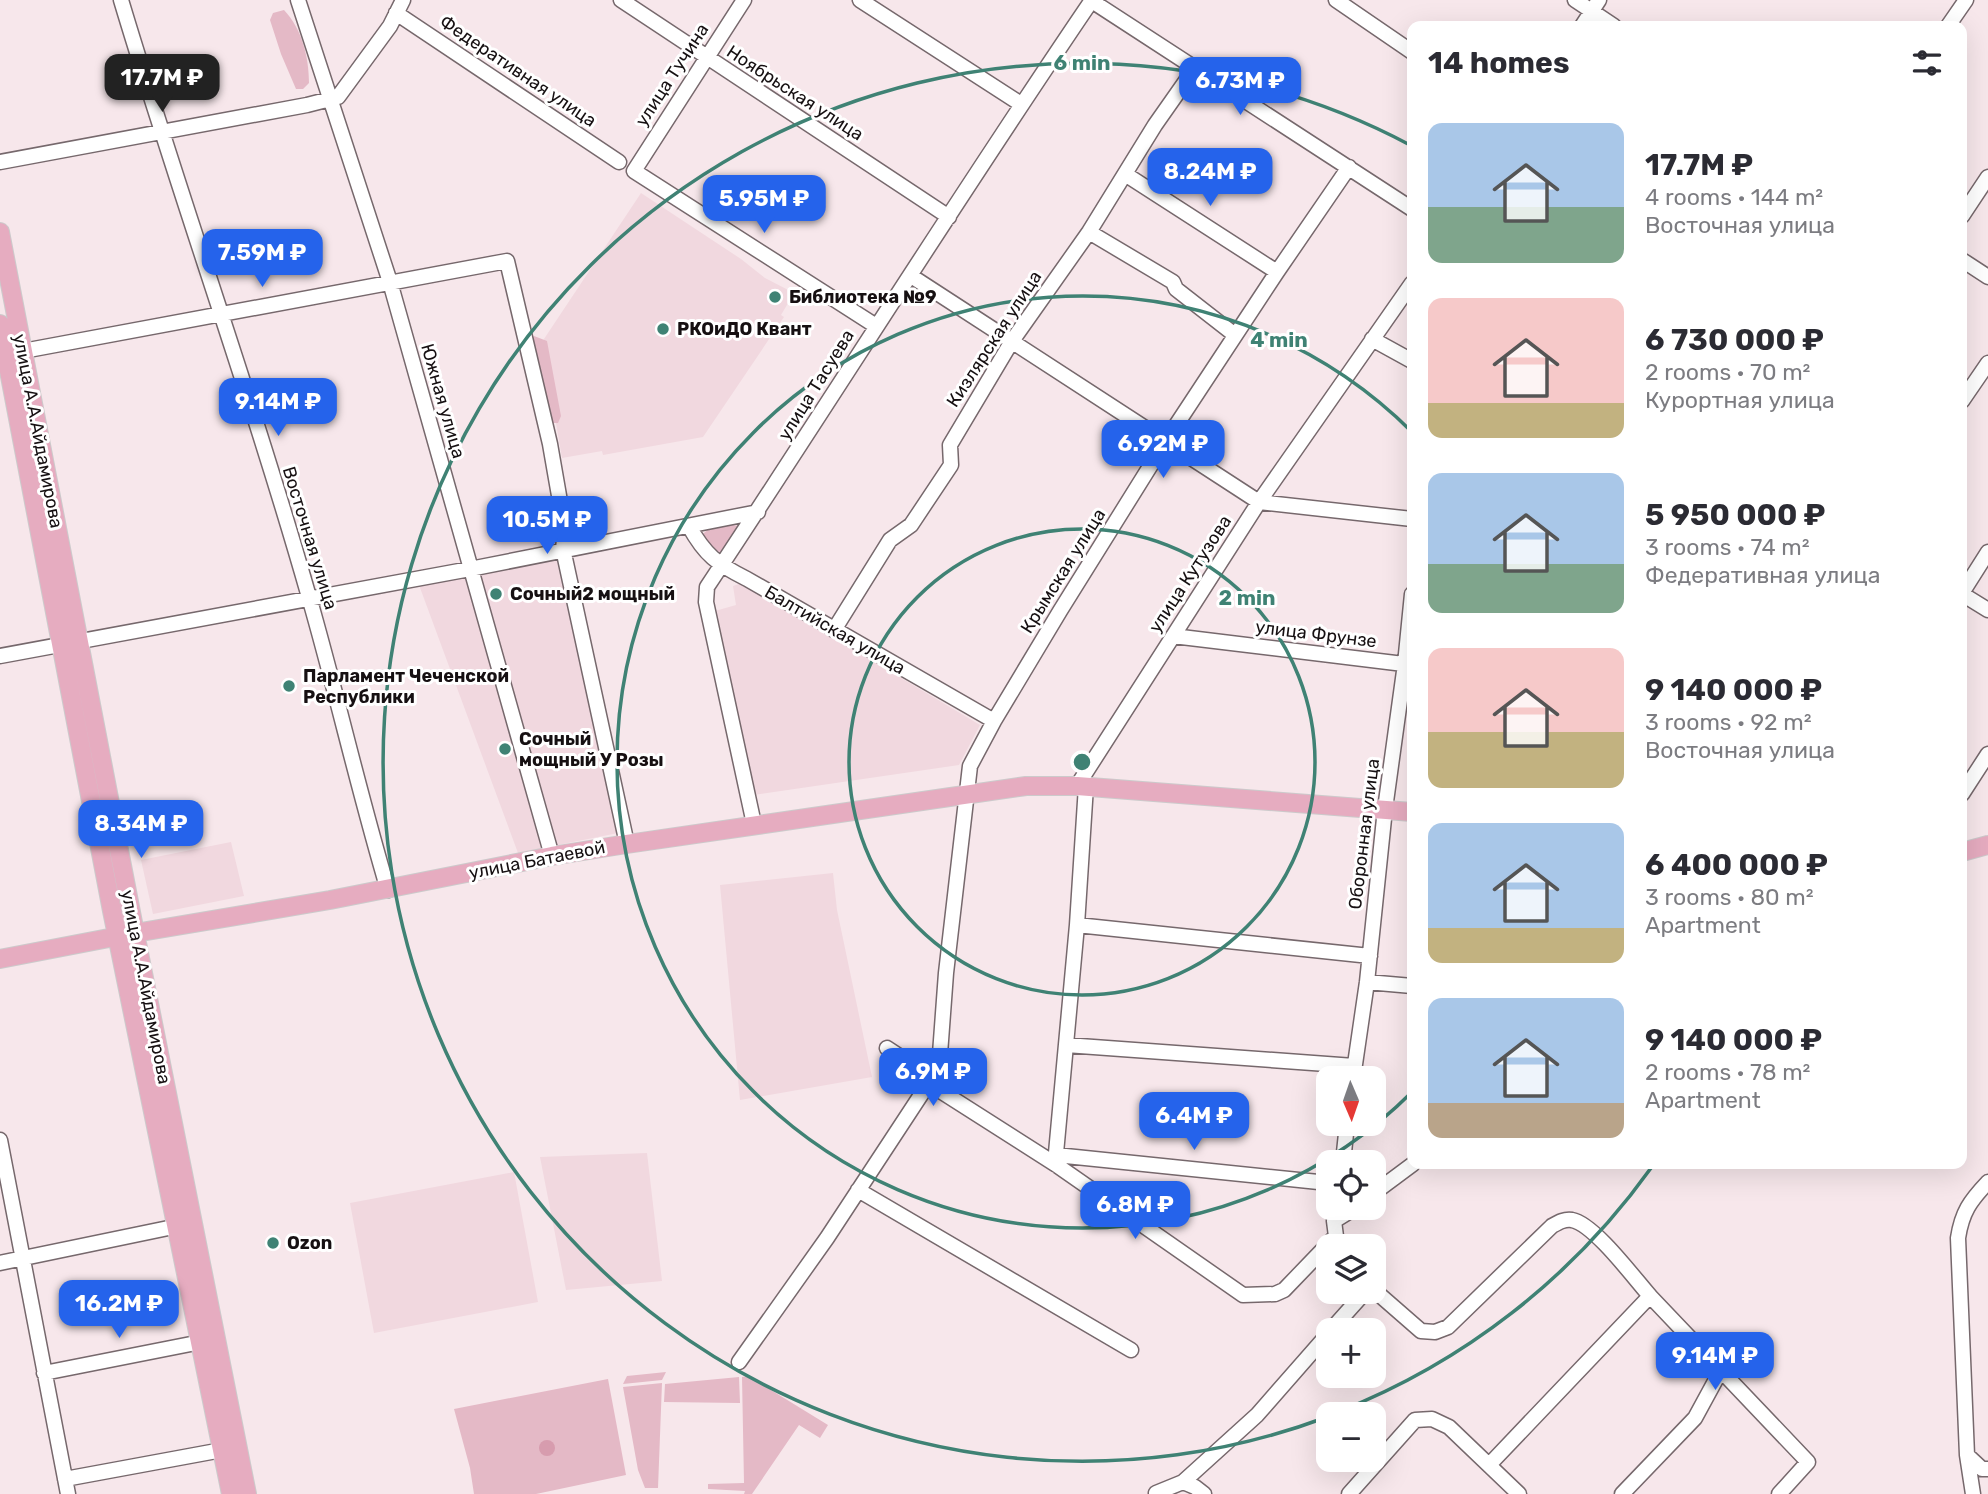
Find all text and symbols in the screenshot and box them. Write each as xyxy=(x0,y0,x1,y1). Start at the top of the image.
street label: Федеративная улица xyxy=(435,10,601,132)
street label: улица Тучина xyxy=(631,19,713,131)
street label: Ноябрьская улица xyxy=(722,41,868,145)
icon: filters xyxy=(1908,44,1946,82)
text: 14 homes xyxy=(1428,45,1570,81)
text: 6 min xyxy=(1054,50,1110,75)
pin: 17.7M ₽ xyxy=(97,54,227,114)
pin: 6.73M ₽ xyxy=(1175,58,1305,117)
text: 17.7M ₽ xyxy=(121,63,203,91)
text: 6.73M ₽ xyxy=(1195,66,1285,94)
text: 17.7M ₽ xyxy=(1645,147,1753,183)
pin: 8.24M ₽ xyxy=(1145,148,1275,208)
icon: home xyxy=(1484,151,1568,235)
text: 8.24M ₽ xyxy=(1163,157,1257,185)
pin: 5.95M ₽ xyxy=(699,176,829,235)
text: 4 rooms · 144 m² xyxy=(1645,183,1823,211)
text: 5.95M ₽ xyxy=(719,184,809,212)
text: Восточная улица xyxy=(1645,211,1835,239)
pin: 7.59M ₽ xyxy=(197,230,327,289)
text: 7.59M ₽ xyxy=(218,238,306,266)
street label: Кизлярская улица xyxy=(942,267,1046,411)
place label: Библиотека №9 xyxy=(789,286,937,308)
marker: Библиотека №9 xyxy=(767,289,783,305)
place label: РКОиДО Квант xyxy=(677,318,812,340)
marker: РКОиДО Квант xyxy=(655,321,671,337)
text: 6 730 000 ₽ xyxy=(1645,322,1824,358)
street label: улица Тасуева xyxy=(773,326,859,444)
icon: home xyxy=(1484,326,1568,410)
text: 4 min xyxy=(1250,327,1308,352)
street label: улица А.А.Айдамирова xyxy=(8,332,68,530)
street label: Южная улица xyxy=(416,341,470,461)
text: 2 rooms · 70 m² xyxy=(1645,358,1810,386)
pin: 9.14M ₽ xyxy=(213,378,343,438)
text: Курортная улица xyxy=(1645,386,1835,414)
text: 9.14M ₽ xyxy=(235,387,321,415)
pin: 6.92M ₽ xyxy=(1098,420,1228,480)
text: 6.92M ₽ xyxy=(1118,429,1208,457)
street label: Восточная улица xyxy=(278,464,342,612)
pin: 10.5M ₽ xyxy=(482,496,612,556)
text: 5 950 000 ₽ xyxy=(1645,497,1825,533)
icon: home xyxy=(1484,501,1568,585)
text: 10.5M ₽ xyxy=(503,505,591,533)
street label: Крымская улица xyxy=(1016,505,1110,637)
street label: улица Кутузова xyxy=(1144,511,1236,637)
text: 3 rooms · 74 m² xyxy=(1645,533,1810,561)
text: Федеративная улица xyxy=(1645,561,1880,589)
street label: Балтийская улица xyxy=(761,581,909,679)
place label: Сочный2 мощный xyxy=(510,583,675,605)
text: 2 min xyxy=(1219,585,1275,610)
marker: Сочный2 мощный xyxy=(488,586,504,602)
street label: улица Фрунзе xyxy=(1254,616,1378,652)
place label: Парламент Чеченской Республики xyxy=(303,665,509,708)
text: 9 140 000 ₽ xyxy=(1645,672,1822,708)
icon: home xyxy=(1484,676,1568,760)
marker: Парламент Чеченской Республики xyxy=(281,678,297,694)
text: 3 rooms · 92 m² xyxy=(1645,708,1811,736)
place label: Сочный мощный У Розы xyxy=(519,728,664,771)
text: Восточная улица xyxy=(1645,736,1835,764)
marker: Сочный мощный У Розы xyxy=(497,741,513,757)
centre of rings xyxy=(1070,750,1094,774)
street label: Оборонная улица xyxy=(1344,757,1384,911)
pin: 8.34M ₽ xyxy=(76,800,206,860)
text: 8.34M ₽ xyxy=(94,809,188,837)
street label: улица Батаевой xyxy=(467,836,607,884)
text: 6 400 000 ₽ xyxy=(1645,847,1828,883)
icon: home xyxy=(1484,851,1568,935)
text: 3 rooms · 80 m² xyxy=(1645,883,1814,911)
street label: улица А.А.Айдамирова xyxy=(116,888,176,1086)
text: Apartment xyxy=(1645,911,1761,939)
text: 9 140 000 ₽ xyxy=(1645,1022,1822,1058)
icon: home xyxy=(1484,1026,1568,1110)
pin: 6.9M ₽ xyxy=(876,1048,990,1108)
text: 6.9M ₽ xyxy=(895,1057,971,1085)
text: 2 rooms · 78 m² xyxy=(1645,1058,1810,1086)
north arrow xyxy=(1316,1066,1386,1136)
map controls xyxy=(1316,1066,1386,1472)
text: Apartment xyxy=(1645,1086,1761,1114)
pin: 6.4M ₽ xyxy=(1137,1092,1251,1152)
text: 6.4M ₽ xyxy=(1155,1101,1233,1129)
button: locate xyxy=(1316,1150,1386,1220)
pin: 6.8M ₽ xyxy=(1078,1182,1192,1241)
text: 6.8M ₽ xyxy=(1096,1190,1174,1218)
place label: Ozon xyxy=(287,1232,332,1254)
button: layers xyxy=(1316,1234,1386,1304)
marker: Ozon xyxy=(265,1235,281,1251)
pin: 16.2M ₽ xyxy=(54,1280,184,1340)
text: 16.2M ₽ xyxy=(75,1289,163,1317)
button: + xyxy=(1316,1318,1386,1388)
pin: 9.14M ₽ xyxy=(1650,1332,1780,1392)
text: 9.14M ₽ xyxy=(1672,1341,1758,1369)
button: − xyxy=(1316,1402,1386,1472)

